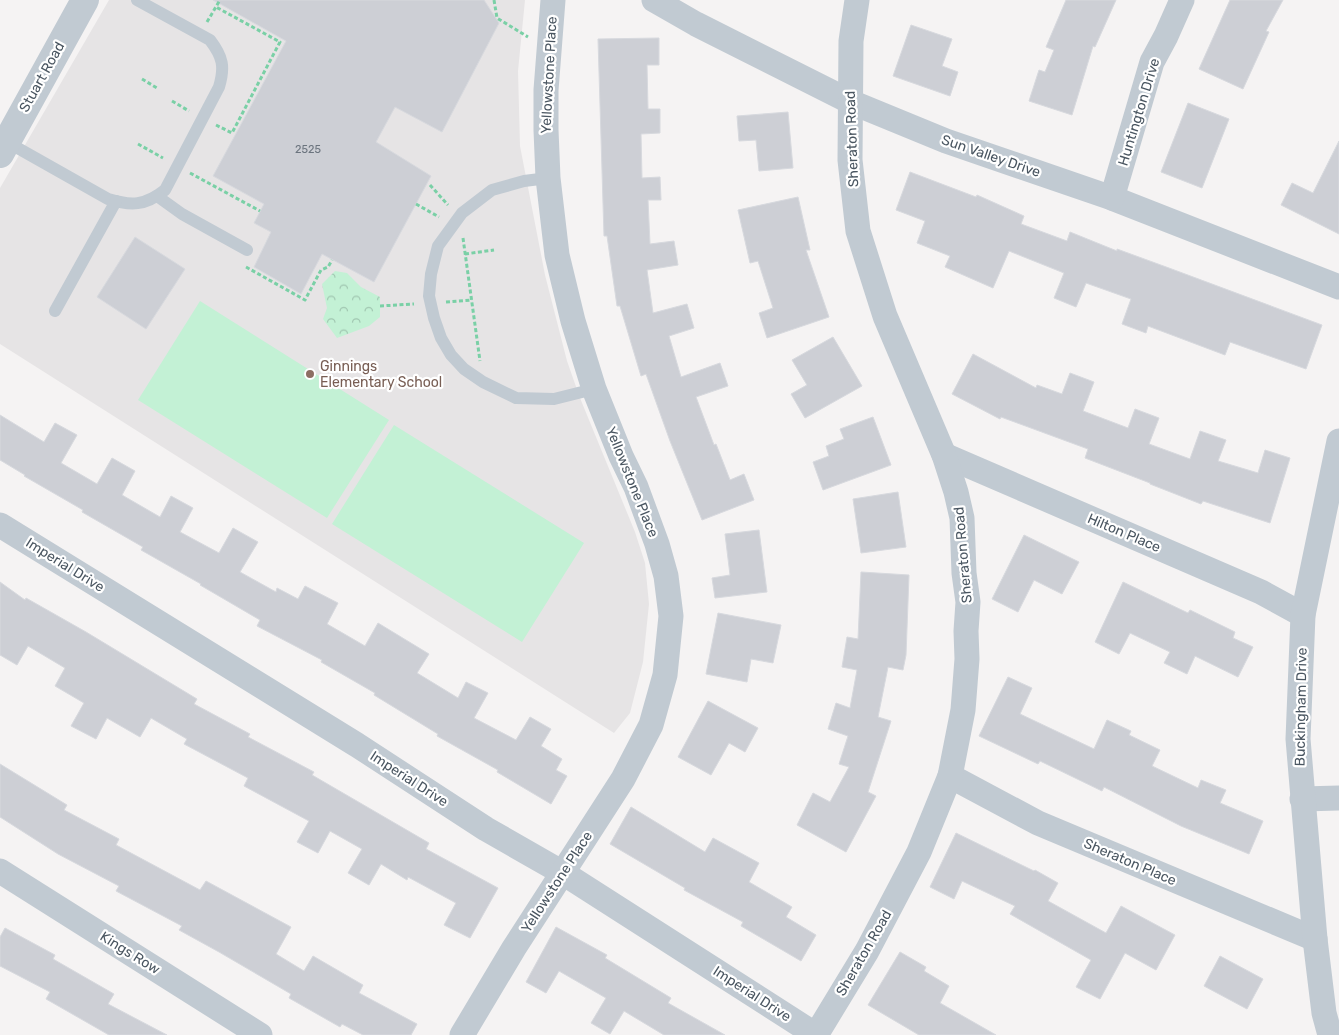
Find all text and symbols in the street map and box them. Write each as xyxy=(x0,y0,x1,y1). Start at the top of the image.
street label: Yellowstone Place xyxy=(537,16,561,134)
street label: Stuart Road xyxy=(16,39,68,115)
street label: Huntington Drive xyxy=(1115,56,1163,168)
street label: Sheraton Road xyxy=(842,90,862,188)
street label: Sun Valley Drive xyxy=(939,131,1043,181)
house number: 2525 xyxy=(295,143,321,156)
place label: Ginnings Elementary School xyxy=(320,358,442,391)
marker: Ginnings Elementary School xyxy=(304,368,316,380)
street label: Yellowstone Place xyxy=(602,424,662,540)
street label: Sheraton Road xyxy=(950,506,976,604)
street label: Hilton Place xyxy=(1085,510,1163,556)
street label: Imperial Drive xyxy=(23,534,108,596)
street label: Buckingham Drive xyxy=(1291,647,1311,767)
street label: Imperial Drive xyxy=(367,748,451,811)
street label: Yellowstone Place xyxy=(518,828,596,936)
street label: Sheraton Place xyxy=(1081,835,1179,889)
street label: Sheraton Road xyxy=(833,907,895,999)
street label: Kings Row xyxy=(97,928,163,978)
street label: Imperial Drive xyxy=(710,963,794,1026)

